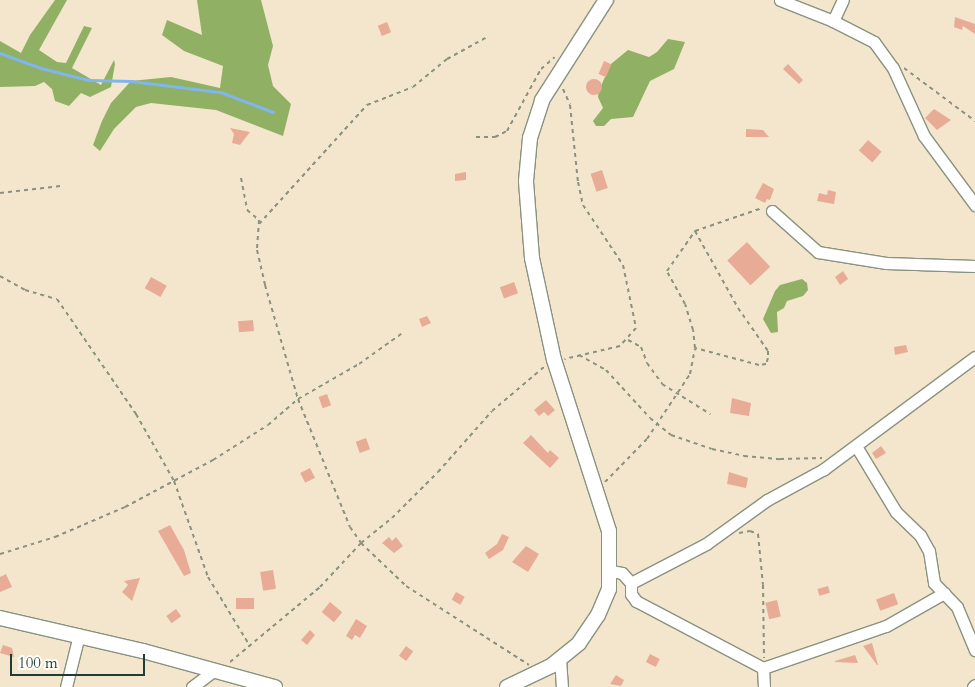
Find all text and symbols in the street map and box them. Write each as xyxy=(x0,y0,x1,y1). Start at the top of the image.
scale bar xyxy=(12,644,148,676)
text: 100 m xyxy=(18,653,58,673)

